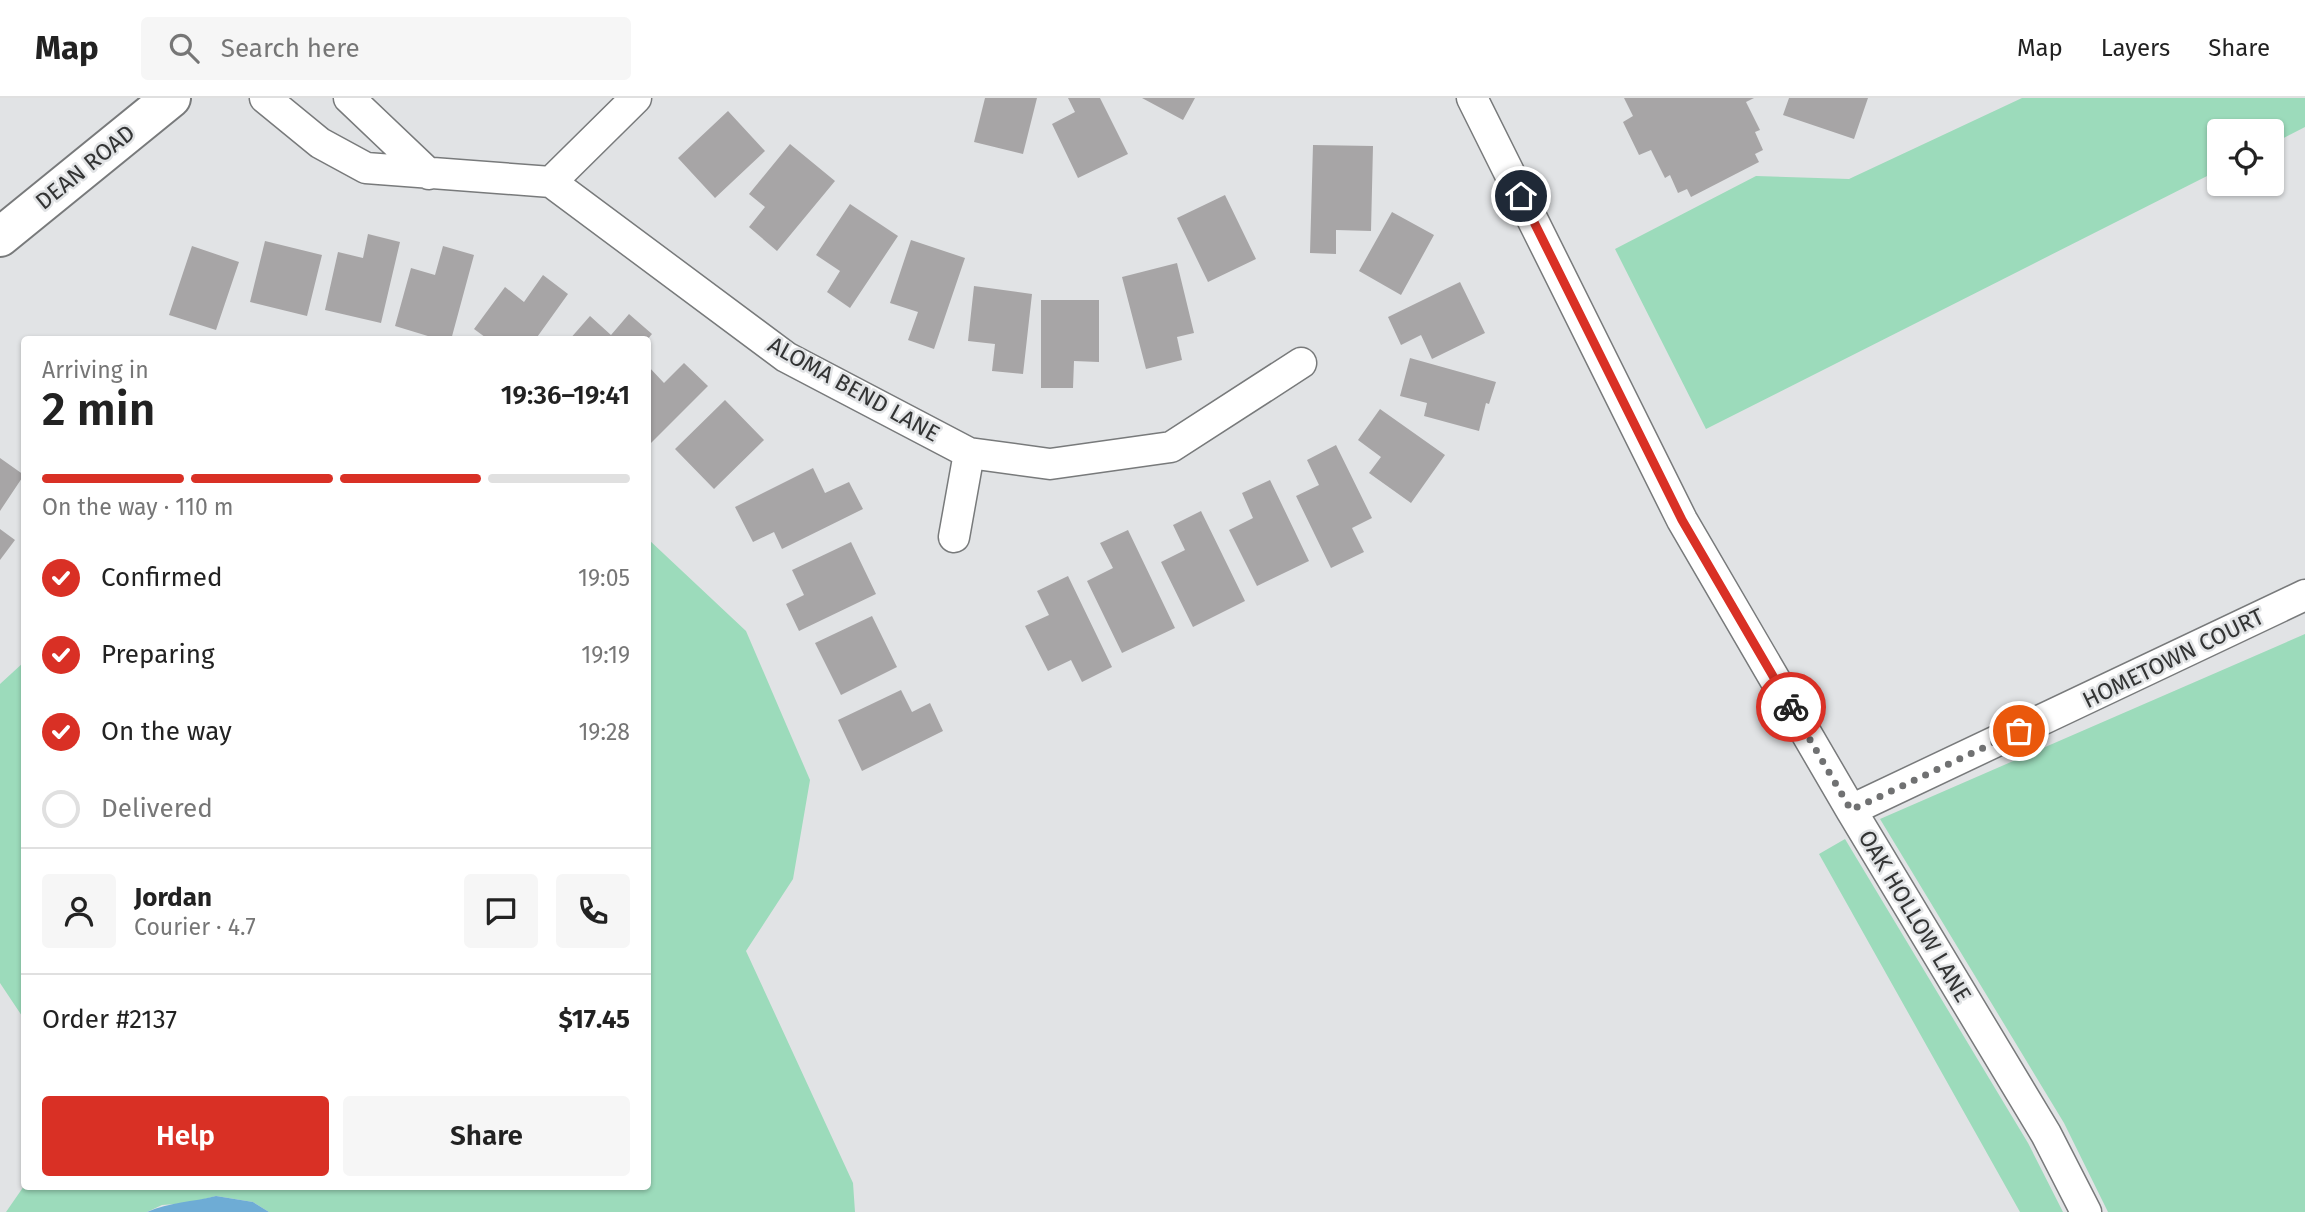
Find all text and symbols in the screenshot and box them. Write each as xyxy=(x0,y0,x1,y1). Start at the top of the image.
search box xyxy=(141,17,631,80)
text: Map xyxy=(35,28,99,68)
icon: search xyxy=(165,29,203,67)
text: Search here xyxy=(221,33,360,64)
text: Map xyxy=(2017,34,2063,62)
text: Layers xyxy=(2101,34,2170,62)
text: Share xyxy=(2208,34,2270,62)
street label: DEAN ROAD xyxy=(30,119,140,215)
map controls xyxy=(2207,119,2284,196)
button: locate xyxy=(2207,119,2284,196)
pin xyxy=(1491,166,1551,226)
icon: home xyxy=(1502,177,1540,215)
street label: ALOMA BEND LANE xyxy=(763,330,945,448)
text: Arriving in xyxy=(42,356,149,384)
text: 19:36–19:41 xyxy=(501,380,630,411)
text: 2 min xyxy=(42,382,155,437)
text: On the way · 110 m xyxy=(42,493,234,521)
icon: check xyxy=(42,559,80,597)
text: Confirmed xyxy=(101,562,222,593)
text: 19:05 xyxy=(578,564,630,592)
street label: HOMETOWN COURT xyxy=(2078,602,2268,714)
icon: check xyxy=(42,636,80,674)
text: Preparing xyxy=(101,639,214,670)
text: 19:19 xyxy=(581,641,630,669)
courier xyxy=(1756,672,1826,742)
icon: bike xyxy=(1772,688,1810,726)
pin xyxy=(1989,701,2049,761)
icon: bag xyxy=(2000,712,2038,750)
icon: check xyxy=(42,713,80,751)
text: On the way xyxy=(101,716,232,747)
text: 19:28 xyxy=(578,718,630,746)
text: Delivered xyxy=(101,793,213,824)
street label: OAK HOLLOW LANE xyxy=(1853,825,1977,1007)
button: person xyxy=(42,874,116,948)
button: chat xyxy=(464,874,538,948)
button: phone xyxy=(556,874,630,948)
text: Jordan xyxy=(134,882,212,913)
text: Courier · 4.7 xyxy=(134,913,256,941)
text: Order #2137 xyxy=(42,1004,177,1035)
text: $17.45 xyxy=(558,1004,630,1035)
button: Help xyxy=(42,1096,329,1176)
button: Share xyxy=(343,1096,630,1176)

